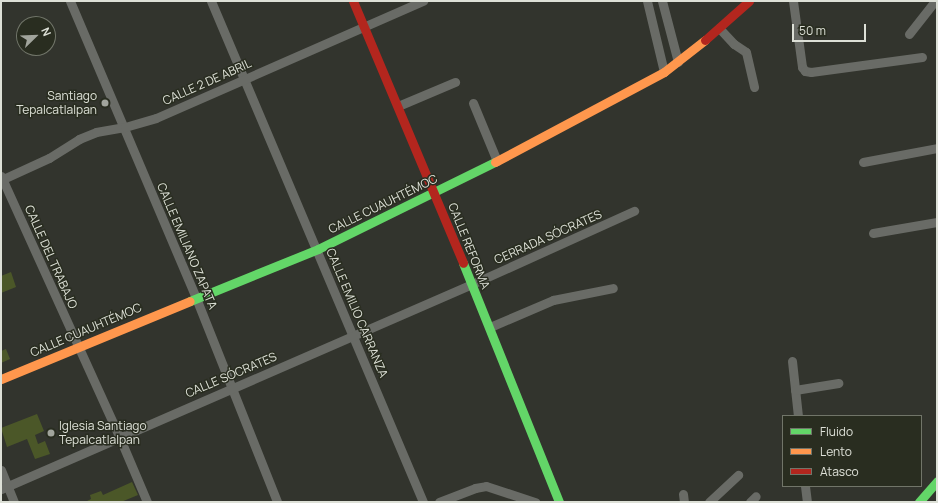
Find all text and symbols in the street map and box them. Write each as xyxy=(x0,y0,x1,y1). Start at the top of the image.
north arrow xyxy=(16,16,56,56)
scale bar xyxy=(794,16,868,42)
text: 50 m xyxy=(799,22,826,39)
text: N xyxy=(38,25,55,38)
street label: CALLE 2 DE ABRIL xyxy=(160,56,254,108)
place label: Santiago Tepalcatlalpan xyxy=(16,89,97,117)
marker: Santiago Tepalcatlalpan xyxy=(100,98,110,108)
street label: CALLE CUAUHTÉMOC xyxy=(326,171,440,237)
street label: CALLE EMILIANO ZAPATA xyxy=(154,181,220,311)
street label: CALLE REFORMA xyxy=(445,201,493,291)
street label: CALLE DEL TRABAJO xyxy=(22,203,80,311)
street label: CERRADA SÓCRATES xyxy=(492,207,604,267)
street label: CALLE EMILIO CARRANZA xyxy=(323,246,391,380)
street label: CALLE CUAUHTÉMOC xyxy=(28,300,144,360)
street label: CALLE SÓCRATES xyxy=(183,349,279,401)
legend xyxy=(782,415,922,487)
place label: Iglesia Santiago Tepalcatlalpan xyxy=(59,419,147,447)
text: Fluido xyxy=(820,423,853,440)
marker: Iglesia Santiago Tepalcatlalpan xyxy=(46,428,56,438)
text: Lento xyxy=(820,443,852,460)
text: Atasco xyxy=(820,463,859,480)

